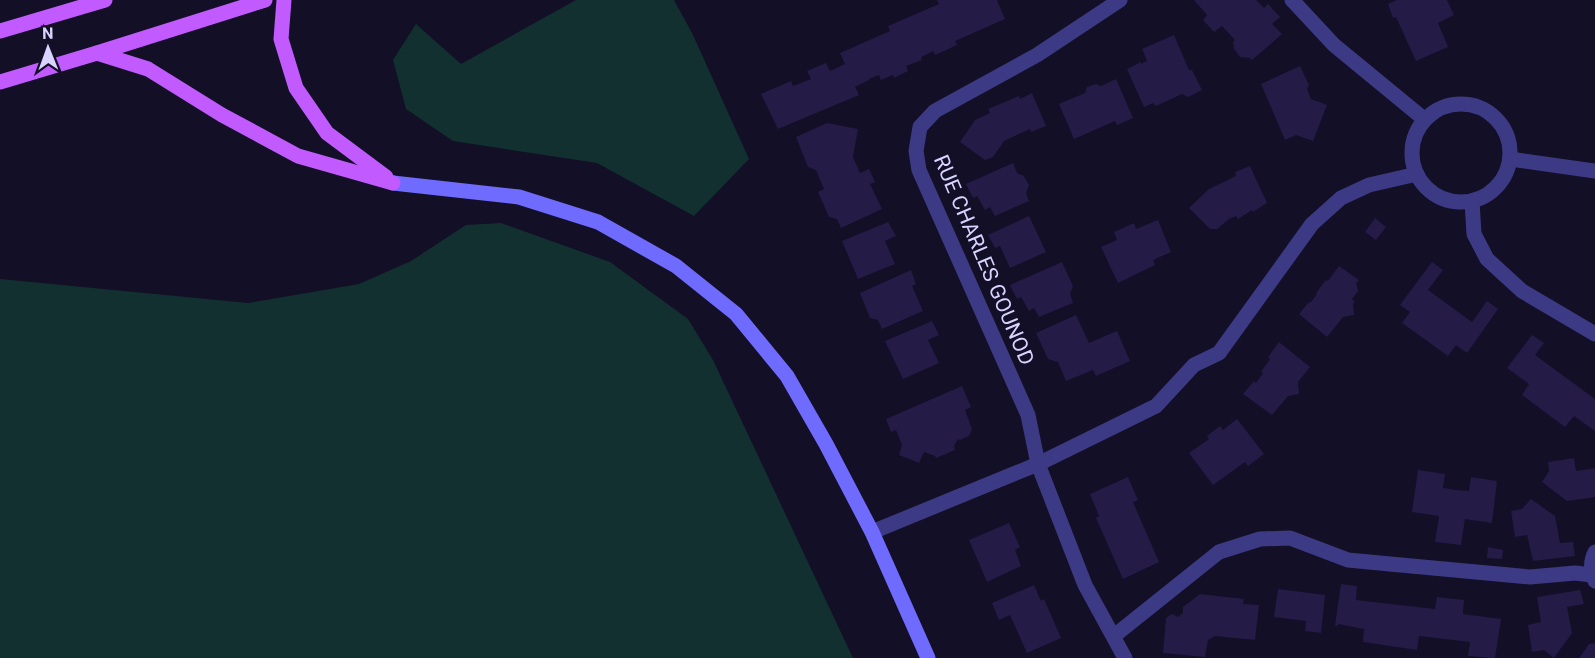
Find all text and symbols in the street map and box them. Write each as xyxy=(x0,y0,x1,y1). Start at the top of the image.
north arrow xyxy=(18,18,78,78)
text: N xyxy=(42,24,54,43)
street label: RUE CHARLES GOUNOD xyxy=(929,151,1039,369)

